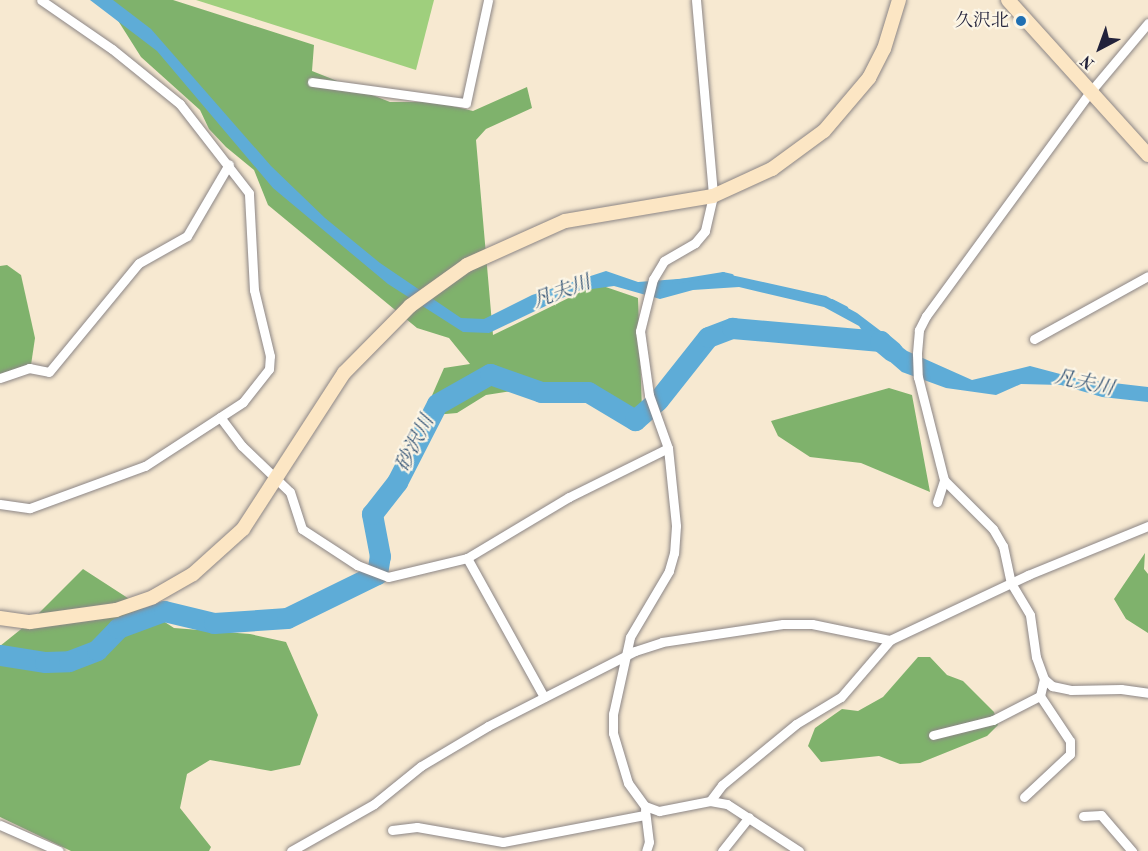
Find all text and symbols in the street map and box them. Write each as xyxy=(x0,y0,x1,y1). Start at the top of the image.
place label: 久沢北 xyxy=(955,10,1009,32)
marker: 久沢北 xyxy=(1014,14,1028,28)
north arrow xyxy=(1070,18,1130,78)
text: N xyxy=(1078,52,1098,72)
water label: 凡夫川 xyxy=(530,271,594,315)
water label: 凡夫川 xyxy=(1052,366,1116,402)
water label: 砂沢川 xyxy=(392,412,440,476)

